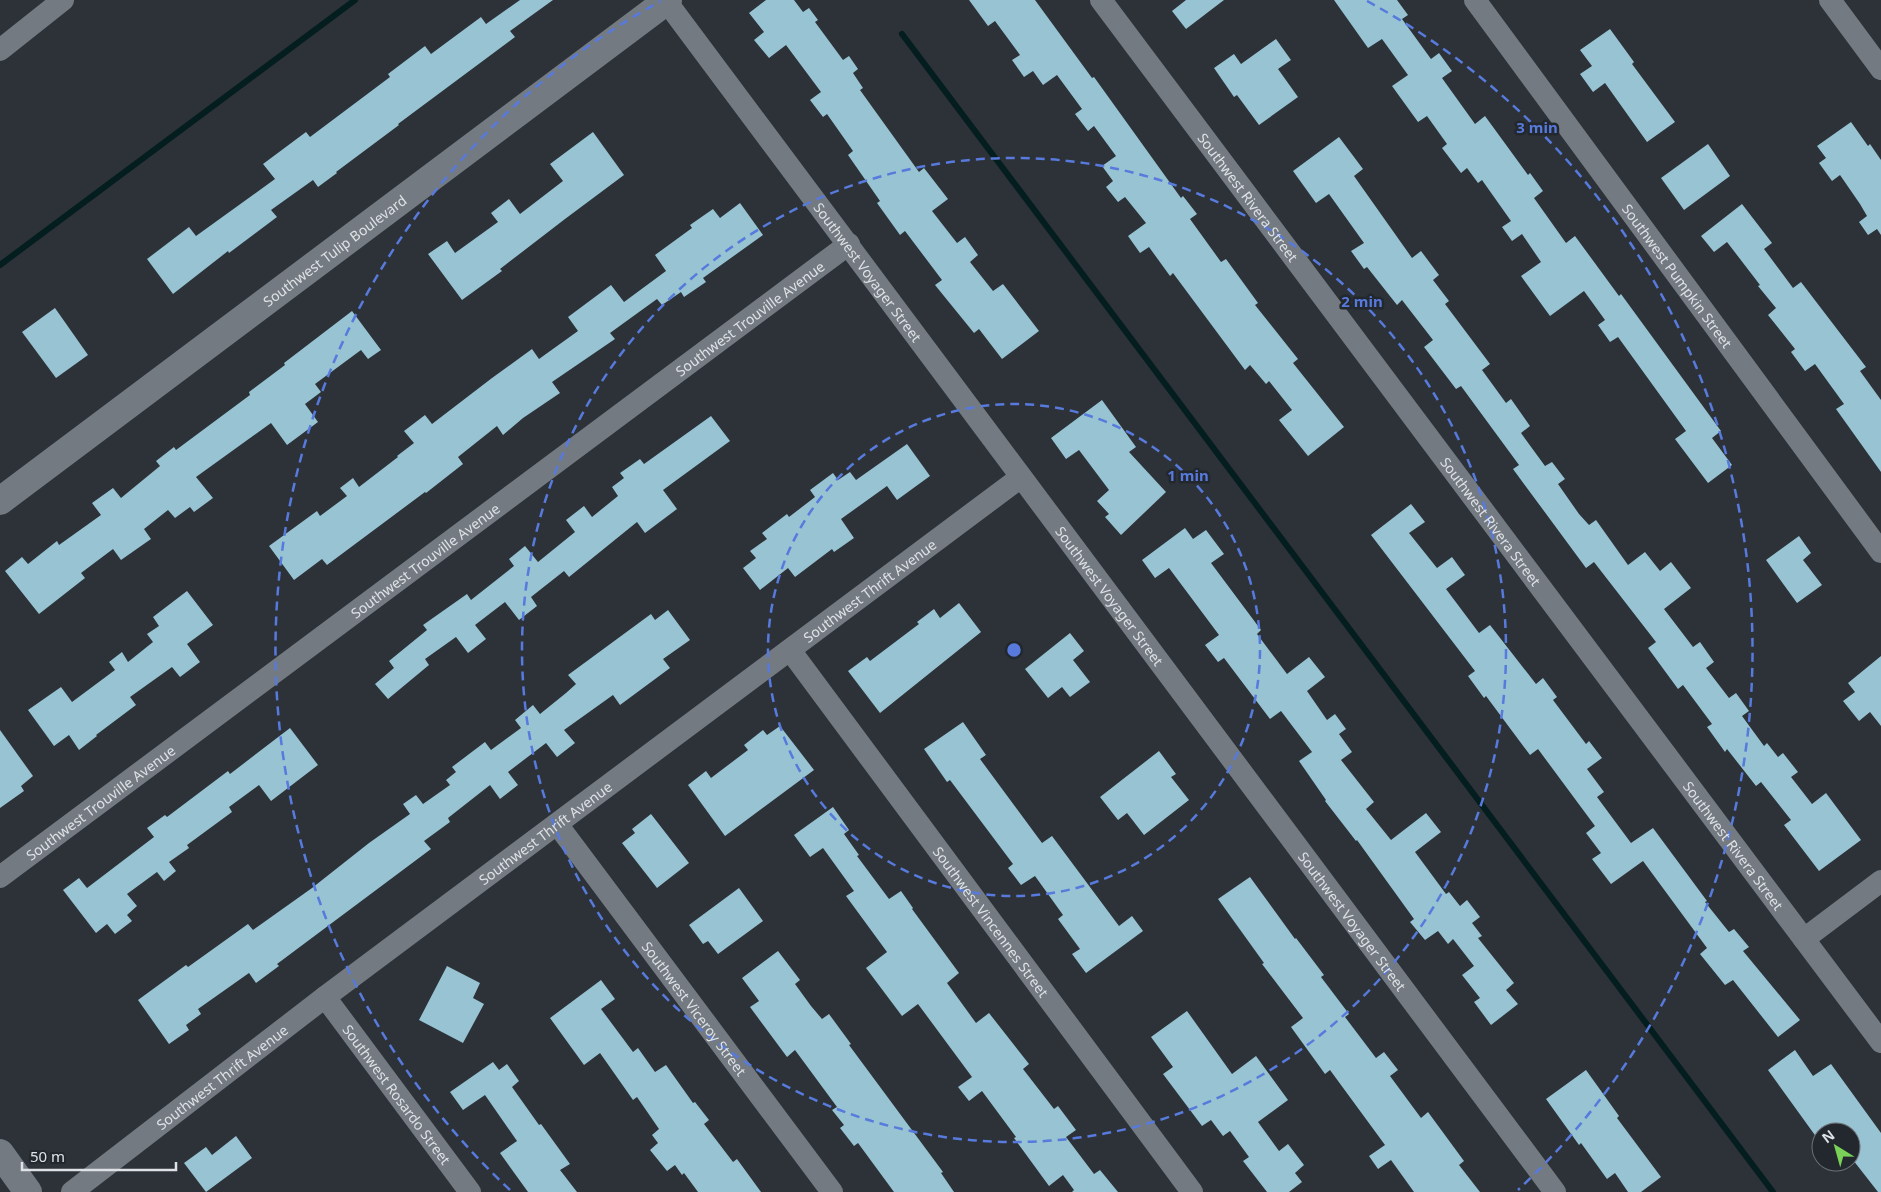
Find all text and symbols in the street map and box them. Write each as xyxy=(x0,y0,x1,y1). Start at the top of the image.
text: 3 min xyxy=(1516,117,1558,137)
street label: Southwest Rivera Street xyxy=(1194,129,1303,265)
street label: Southwest Tulip Boulevard xyxy=(259,190,410,310)
street label: Southwest Voyager Street xyxy=(810,198,926,345)
street label: Southwest Pumpkin Street xyxy=(1618,200,1737,351)
street label: Southwest Trouville Avenue xyxy=(671,256,828,380)
text: 2 min xyxy=(1341,291,1383,311)
street label: Southwest Rivera Street xyxy=(1437,453,1546,589)
text: 1 min xyxy=(1167,465,1209,485)
street label: Southwest Trouville Avenue xyxy=(347,498,503,622)
street label: Southwest Voyager Street xyxy=(1052,522,1168,669)
street label: Southwest Thrift Avenue xyxy=(799,534,940,646)
centre of rings xyxy=(1005,641,1023,659)
street label: Southwest Trouville Avenue xyxy=(22,740,179,864)
street label: Southwest Thrift Avenue xyxy=(475,777,615,889)
street label: Southwest Rivera Street xyxy=(1679,777,1788,914)
street label: Southwest Vincennes Street xyxy=(929,842,1053,1001)
street label: Southwest Voyager Street xyxy=(1294,847,1411,995)
street label: Southwest Viceroy Street xyxy=(638,937,751,1079)
street label: Southwest Thrift Avenue xyxy=(152,1020,292,1133)
street label: Southwest Rosardo Street xyxy=(339,1020,456,1168)
north arrow xyxy=(1811,1122,1861,1172)
text: N xyxy=(1818,1125,1838,1147)
scale bar xyxy=(22,1140,176,1172)
text: 50 m xyxy=(30,1146,65,1166)

